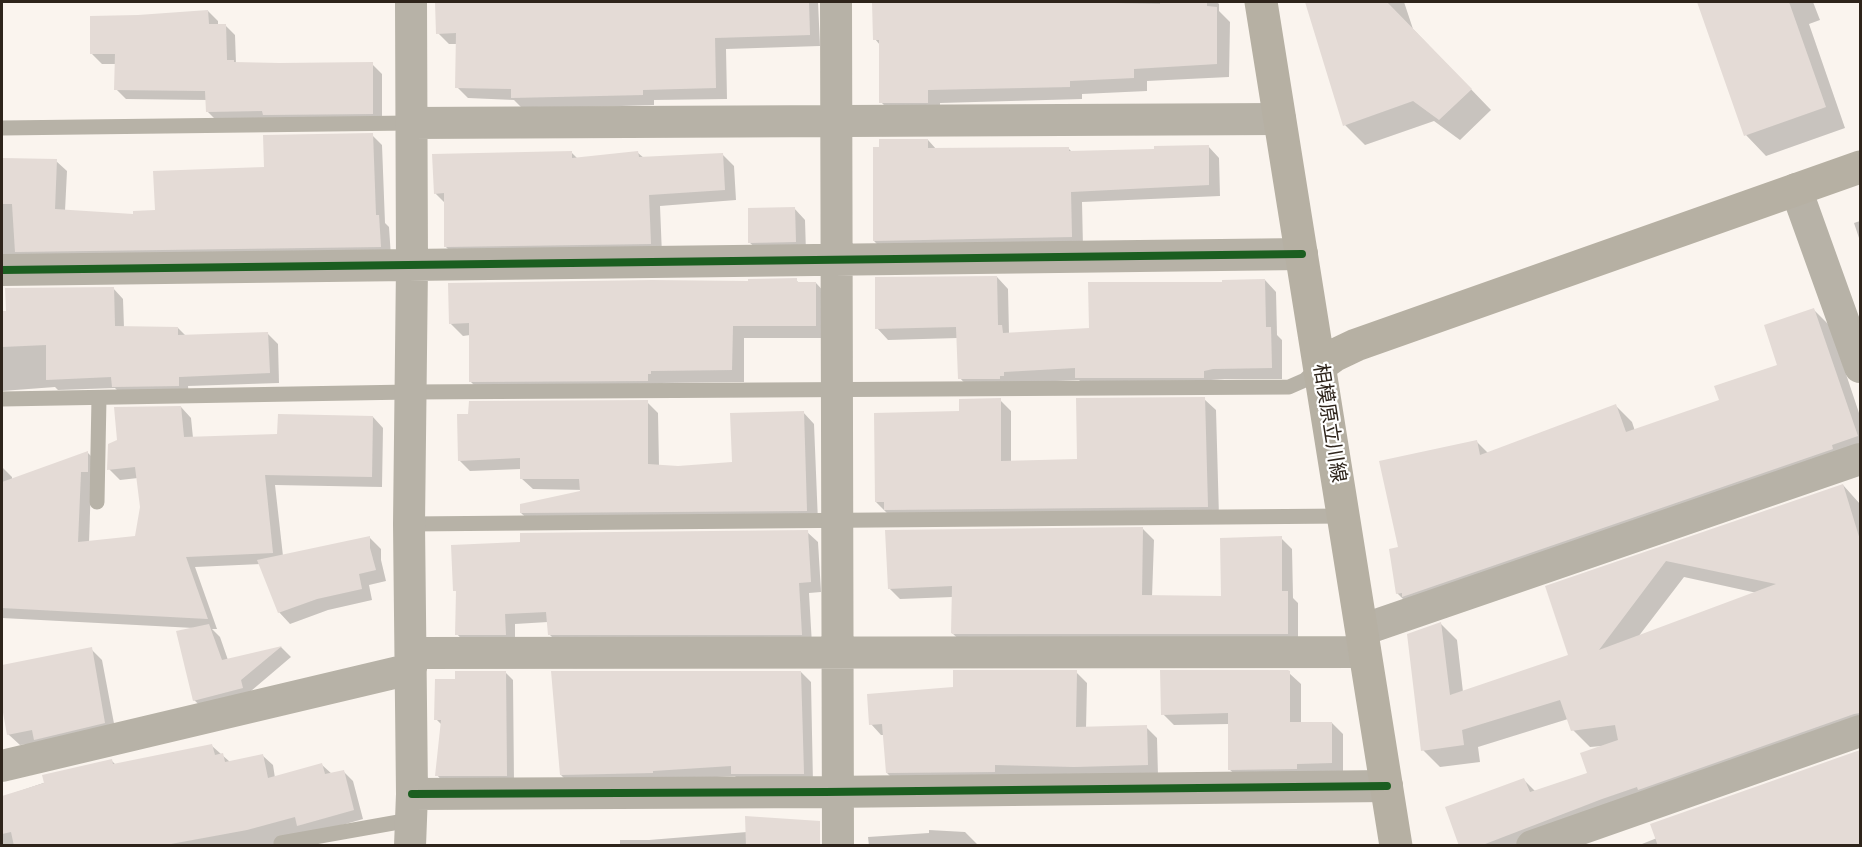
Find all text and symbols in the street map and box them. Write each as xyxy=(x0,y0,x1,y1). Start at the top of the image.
street label: 相模原立川線 xyxy=(1308,362,1350,484)

